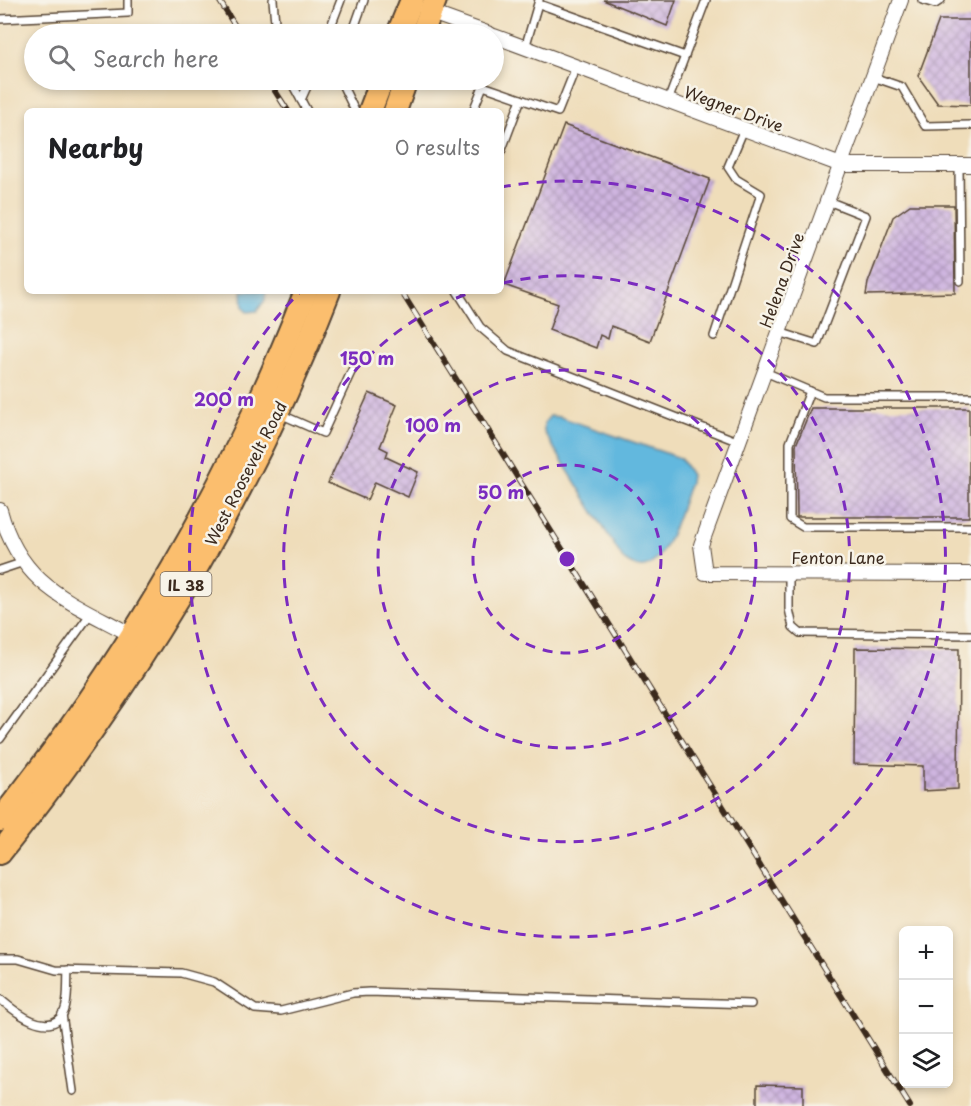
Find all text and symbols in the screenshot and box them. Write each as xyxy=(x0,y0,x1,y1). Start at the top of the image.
search box xyxy=(24,24,504,90)
icon: search xyxy=(45,41,78,74)
text: Search here xyxy=(93,41,219,74)
street label: Wegner Drive xyxy=(681,79,787,137)
text: Nearby xyxy=(48,128,143,167)
text: 0 results xyxy=(395,132,480,162)
street label: Helena Drive xyxy=(753,229,809,331)
text: 150 m xyxy=(340,344,394,371)
text: 200 m xyxy=(194,385,254,412)
street label: West Roosevelt Road xyxy=(198,397,292,549)
text: 100 m xyxy=(405,411,461,438)
text: 50 m xyxy=(478,478,524,505)
street label: Fenton Lane xyxy=(791,545,885,569)
centre of rings xyxy=(557,549,577,569)
road number: IL 38 xyxy=(160,572,212,596)
map controls xyxy=(899,926,953,1088)
button: + xyxy=(899,926,953,980)
button: − xyxy=(899,980,953,1034)
button: layers xyxy=(899,1034,953,1088)

